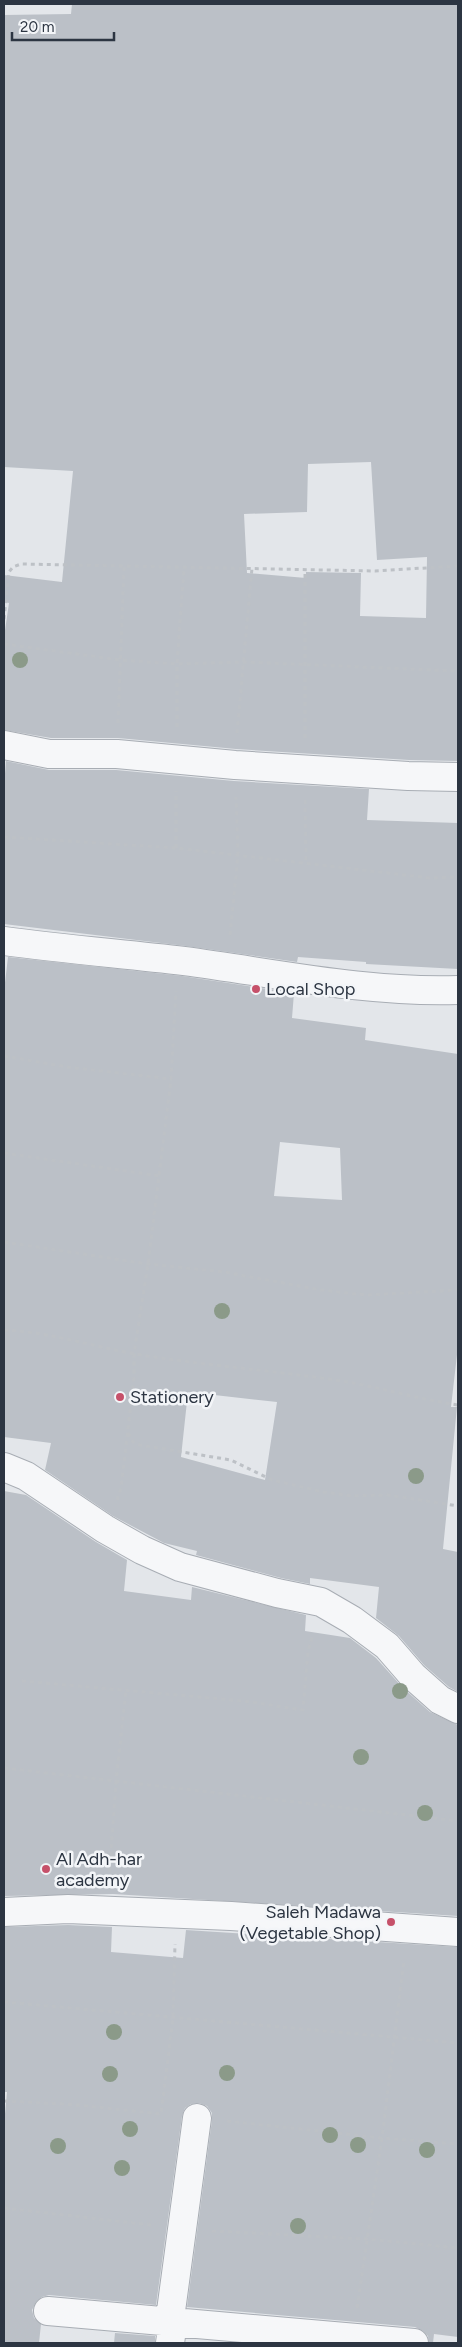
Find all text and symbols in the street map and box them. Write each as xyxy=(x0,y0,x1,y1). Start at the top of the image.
scale bar xyxy=(12,10,115,42)
text: 20 m xyxy=(20,18,54,36)
place label: Local Shop xyxy=(266,978,355,1000)
marker: Local Shop xyxy=(250,983,262,995)
place label: Stationery xyxy=(130,1386,214,1408)
marker: Stationery xyxy=(114,1391,126,1403)
place label: Al Adh-har academy xyxy=(56,1848,142,1891)
marker: Al Adh-har academy xyxy=(40,1863,52,1875)
place label: Saleh Madawa (Vegetable Shop) xyxy=(240,1901,381,1944)
marker: Saleh Madawa (Vegetable Shop) xyxy=(385,1916,397,1928)

